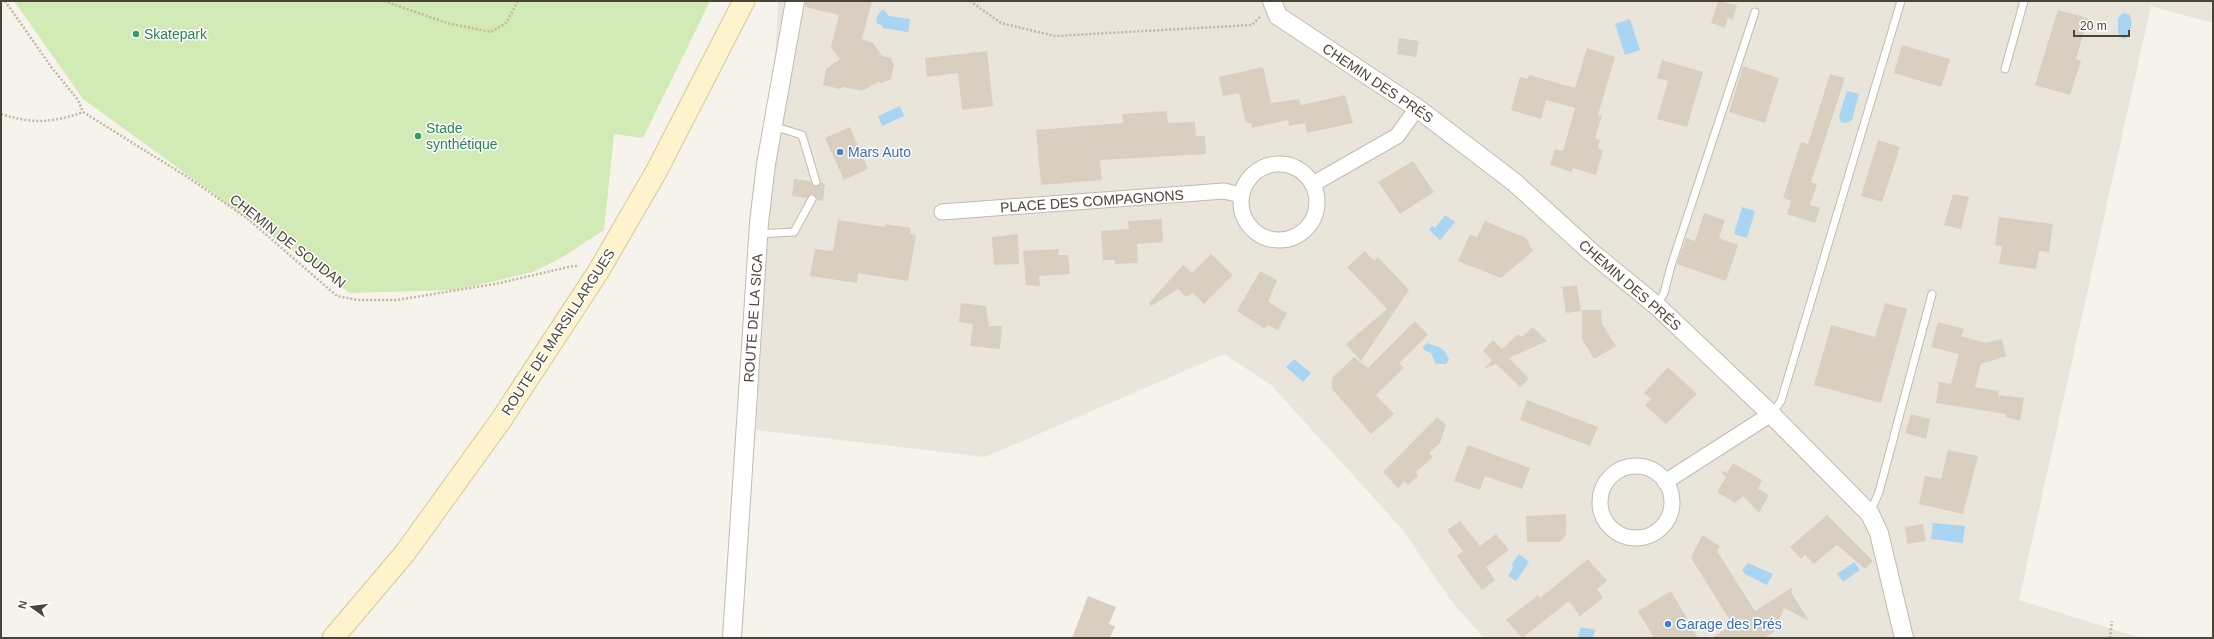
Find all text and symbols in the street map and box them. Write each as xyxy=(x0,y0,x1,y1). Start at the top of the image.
scale bar xyxy=(2074,12,2129,38)
text: 20 m xyxy=(2080,19,2107,33)
place label: Skatepark xyxy=(144,26,208,42)
marker: Skatepark xyxy=(131,29,141,39)
street label: CHEMIN DES PRÉS xyxy=(1320,40,1436,126)
place label: Stade synthétique xyxy=(426,120,498,152)
marker: Stade synthétique xyxy=(413,131,423,141)
place label: Mars Auto xyxy=(848,144,911,160)
marker: Mars Auto xyxy=(835,147,845,157)
street label: PLACE DES COMPAGNONS xyxy=(1000,187,1184,215)
street label: CHEMIN DE SOUDAN xyxy=(227,191,349,291)
street label: CHEMIN DES PRÉS xyxy=(1576,236,1684,334)
street label: ROUTE DE MARSILLARGUES xyxy=(498,246,618,418)
street label: ROUTE DE LA SICA xyxy=(741,252,766,383)
north arrow xyxy=(12,587,52,627)
text: N xyxy=(16,599,29,610)
place label: Garage des Prés xyxy=(1676,616,1782,632)
marker: Garage des Prés xyxy=(1663,619,1673,629)

